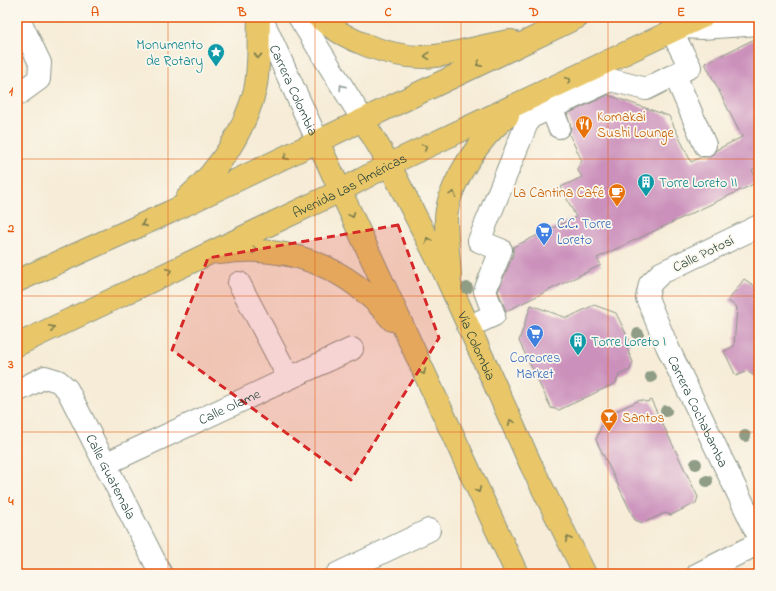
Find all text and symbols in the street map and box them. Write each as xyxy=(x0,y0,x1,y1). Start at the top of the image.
text: A xyxy=(91,3,99,22)
text: B xyxy=(237,3,247,22)
text: C xyxy=(384,3,392,22)
text: D xyxy=(528,3,539,22)
text: E xyxy=(677,3,685,22)
place label: Monumento de Rotary xyxy=(136,35,203,73)
street label: Carrera Colombia xyxy=(263,41,323,139)
place icon: Monumento de Rotary xyxy=(206,42,226,67)
one-way arrow xyxy=(423,51,430,60)
one-way arrow xyxy=(254,53,262,59)
one-way arrow xyxy=(476,59,484,67)
one-way arrow xyxy=(563,77,571,85)
text: 1 xyxy=(9,82,14,101)
one-way arrow xyxy=(340,84,347,91)
place label: Komakai Sushi Lounge xyxy=(597,107,674,145)
restaurant icon: Komakai Sushi Lounge xyxy=(574,114,594,139)
one-way arrow xyxy=(420,144,428,152)
street label: Avenida Las Américas xyxy=(289,148,411,224)
one-way arrow xyxy=(283,152,291,160)
building icon: Torre Loreto II xyxy=(636,172,656,197)
place label: Torre Loreto II xyxy=(659,173,737,194)
cafe icon: La Cantina Café xyxy=(607,182,627,207)
place label: La Cantina Café xyxy=(513,183,605,204)
one-way arrow xyxy=(448,191,456,198)
one-way arrow xyxy=(347,212,355,219)
place label: C.C. Torre Loreto xyxy=(557,214,612,251)
text: 2 xyxy=(7,219,15,238)
one-way arrow xyxy=(140,219,148,227)
supermarket icon: C.C. Torre Loreto xyxy=(534,221,554,246)
street label: Calle Potosí xyxy=(669,230,738,278)
one-way arrow xyxy=(425,237,432,245)
one-way arrow xyxy=(252,246,258,255)
one-way arrow xyxy=(165,268,172,276)
street label: Vía Colombia xyxy=(451,307,500,384)
supermarket icon: Corcores Market xyxy=(525,323,545,348)
one-way arrow xyxy=(48,325,55,333)
building icon: Torre Loreto I xyxy=(568,331,588,356)
place label: Torre Loreto I xyxy=(591,332,666,353)
place label: Corcores Market xyxy=(510,348,560,385)
street label: Carrera Cochabamba xyxy=(661,352,733,471)
text: 3 xyxy=(7,355,14,374)
one-way arrow xyxy=(418,367,426,375)
street label: Calle Olame xyxy=(195,384,265,431)
bar icon: Santos xyxy=(599,407,619,432)
place label: Santos xyxy=(622,408,665,429)
one-way arrow xyxy=(508,419,516,426)
street label: Calle Guatemala xyxy=(80,431,141,523)
one-way arrow xyxy=(473,485,481,493)
text: 4 xyxy=(7,492,14,511)
one-way arrow xyxy=(565,536,572,543)

